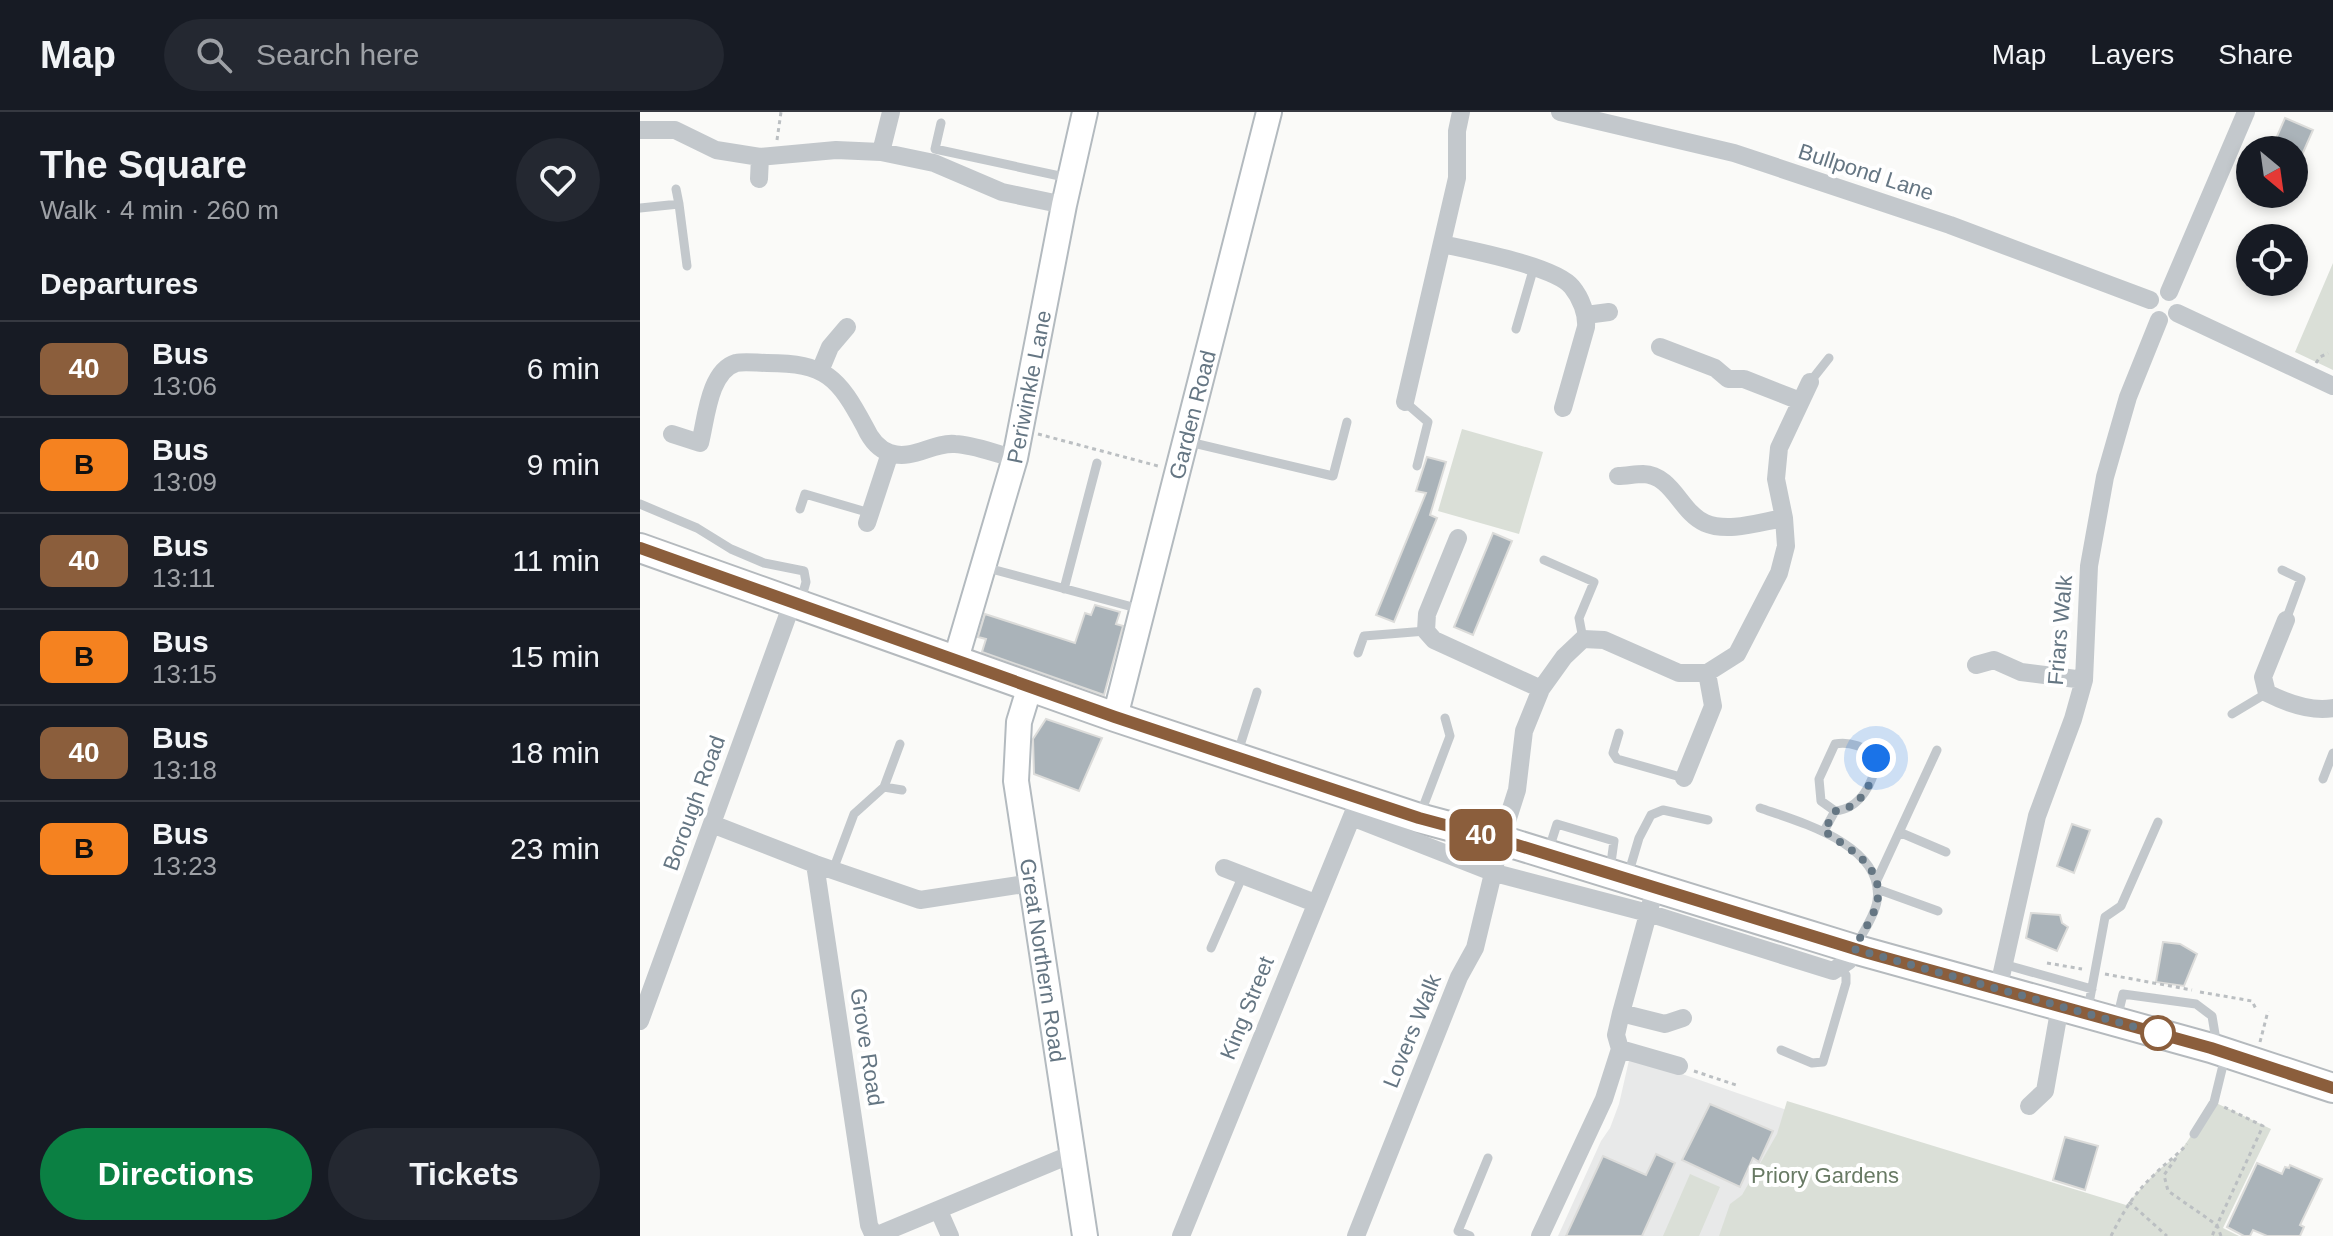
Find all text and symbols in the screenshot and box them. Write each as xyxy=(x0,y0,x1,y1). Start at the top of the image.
search box xyxy=(164,19,724,91)
icon: search xyxy=(192,33,236,77)
text: Map xyxy=(40,34,116,76)
text: Search here xyxy=(256,38,419,71)
text: Map xyxy=(1992,39,2046,70)
text: Layers xyxy=(2090,39,2174,70)
text: Share xyxy=(2218,39,2293,70)
north arrow xyxy=(2236,136,2308,208)
map controls xyxy=(2236,136,2308,296)
button: heart xyxy=(516,138,600,222)
street label: Bullpond Lane xyxy=(1795,138,1937,206)
text: The Square xyxy=(40,144,247,186)
text: Walk · 4 min · 260 m xyxy=(40,195,279,225)
button: locate xyxy=(2236,224,2308,296)
text: Departures xyxy=(40,267,198,300)
street label: Periwinkle Lane xyxy=(1002,308,1056,465)
text: Bus xyxy=(152,337,209,370)
street label: Garden Road xyxy=(1164,347,1220,482)
text: 6 min xyxy=(527,352,600,385)
text: 40 xyxy=(68,353,100,384)
text: 13:06 xyxy=(152,371,217,401)
text: Bus xyxy=(152,433,209,466)
text: 9 min xyxy=(527,448,600,481)
text: B xyxy=(74,449,94,480)
text: 13:09 xyxy=(152,467,217,497)
text: Bus xyxy=(152,529,209,562)
text: 11 min xyxy=(512,544,600,577)
text: 40 xyxy=(68,545,100,576)
text: 13:11 xyxy=(152,563,215,593)
street label: Friars Walk xyxy=(2043,573,2077,686)
text: Bus xyxy=(152,625,209,658)
text: 15 min xyxy=(510,640,600,673)
text: B xyxy=(74,641,94,672)
text: 13:15 xyxy=(152,659,217,689)
text: Bus xyxy=(152,721,209,754)
street label: Borough Road xyxy=(658,732,730,874)
text: 18 min xyxy=(510,736,600,769)
text: 40 xyxy=(68,737,100,768)
your location xyxy=(1856,738,1896,778)
text: 13:18 xyxy=(152,755,217,785)
line badge: 40 xyxy=(1445,809,1517,861)
text: Bus xyxy=(152,817,209,850)
text: 40 xyxy=(1465,819,1497,850)
text: 23 min xyxy=(510,832,600,865)
text: B xyxy=(74,833,94,864)
text: 13:23 xyxy=(152,851,217,881)
street label: Great Northern Road xyxy=(1015,857,1071,1064)
street label: King Street xyxy=(1215,953,1279,1063)
street label: Lovers Walk xyxy=(1378,970,1446,1091)
street label: Grove Road xyxy=(845,986,889,1108)
unlabelled marker xyxy=(2141,1016,2175,1050)
button: Directions xyxy=(40,1128,312,1220)
button: Tickets xyxy=(328,1128,600,1220)
park label: Priory Gardens xyxy=(1751,1163,1899,1188)

